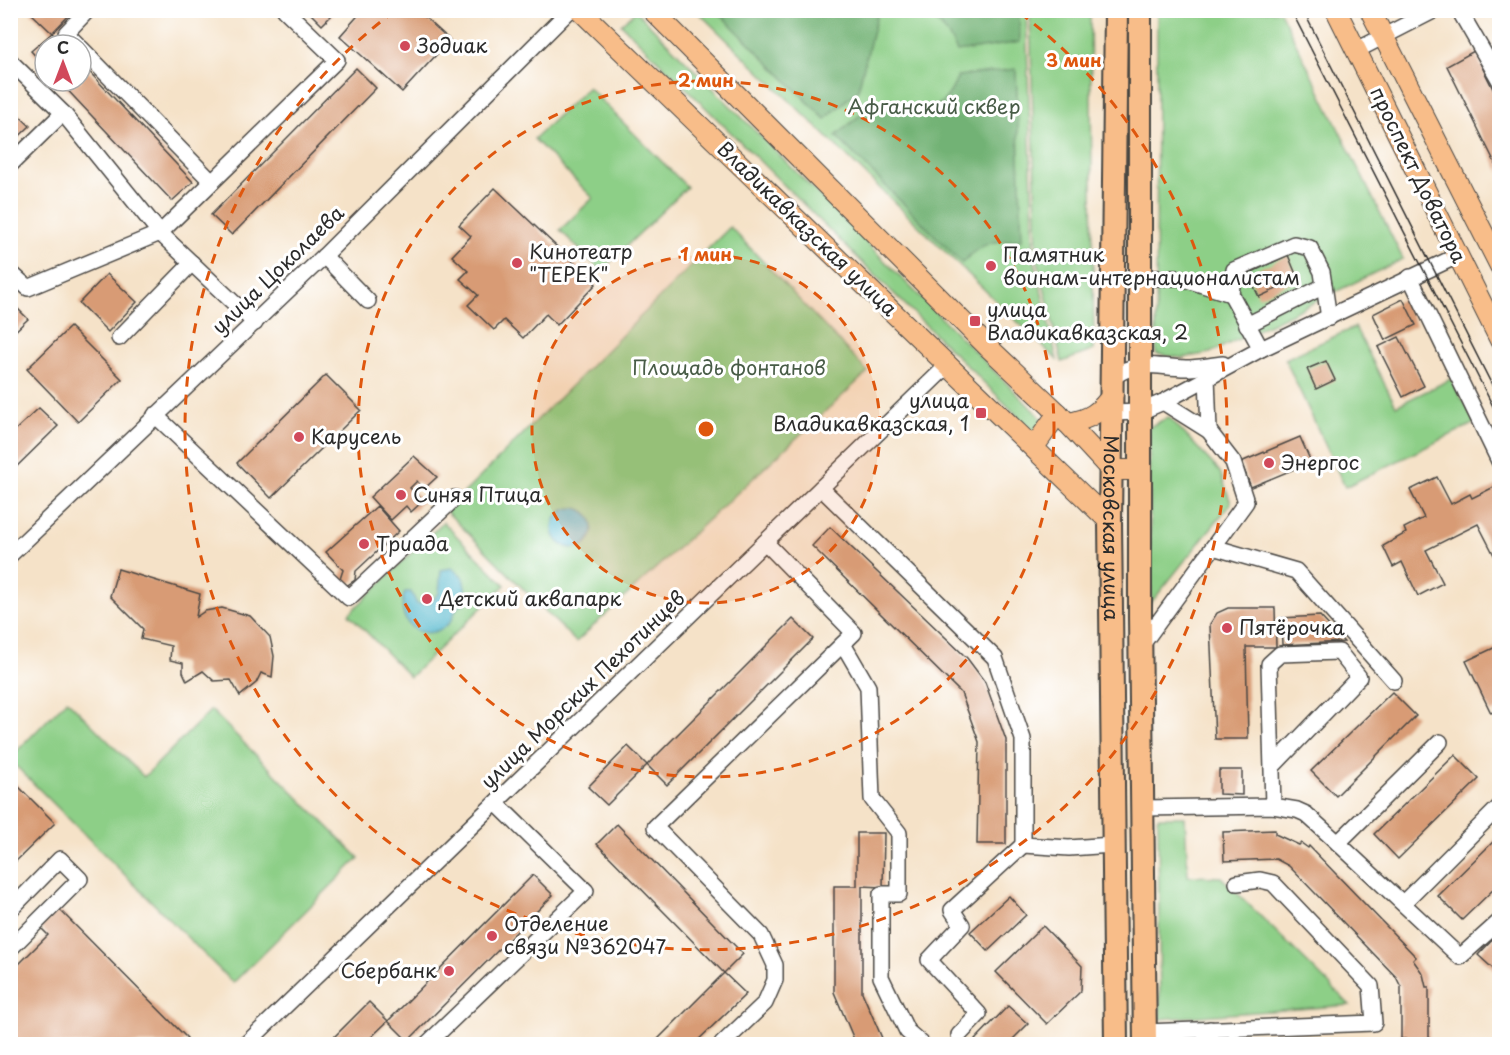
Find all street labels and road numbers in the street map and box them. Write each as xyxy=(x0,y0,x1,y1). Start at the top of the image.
street label: проспект Доватора xyxy=(1363,81,1475,268)
street label: Владикавказская улица xyxy=(711,134,905,323)
street label: улица Цоколаева xyxy=(204,198,351,341)
street label: Московская улица xyxy=(1096,435,1127,621)
street label: улица Морских Пехотинцев xyxy=(473,583,691,795)

